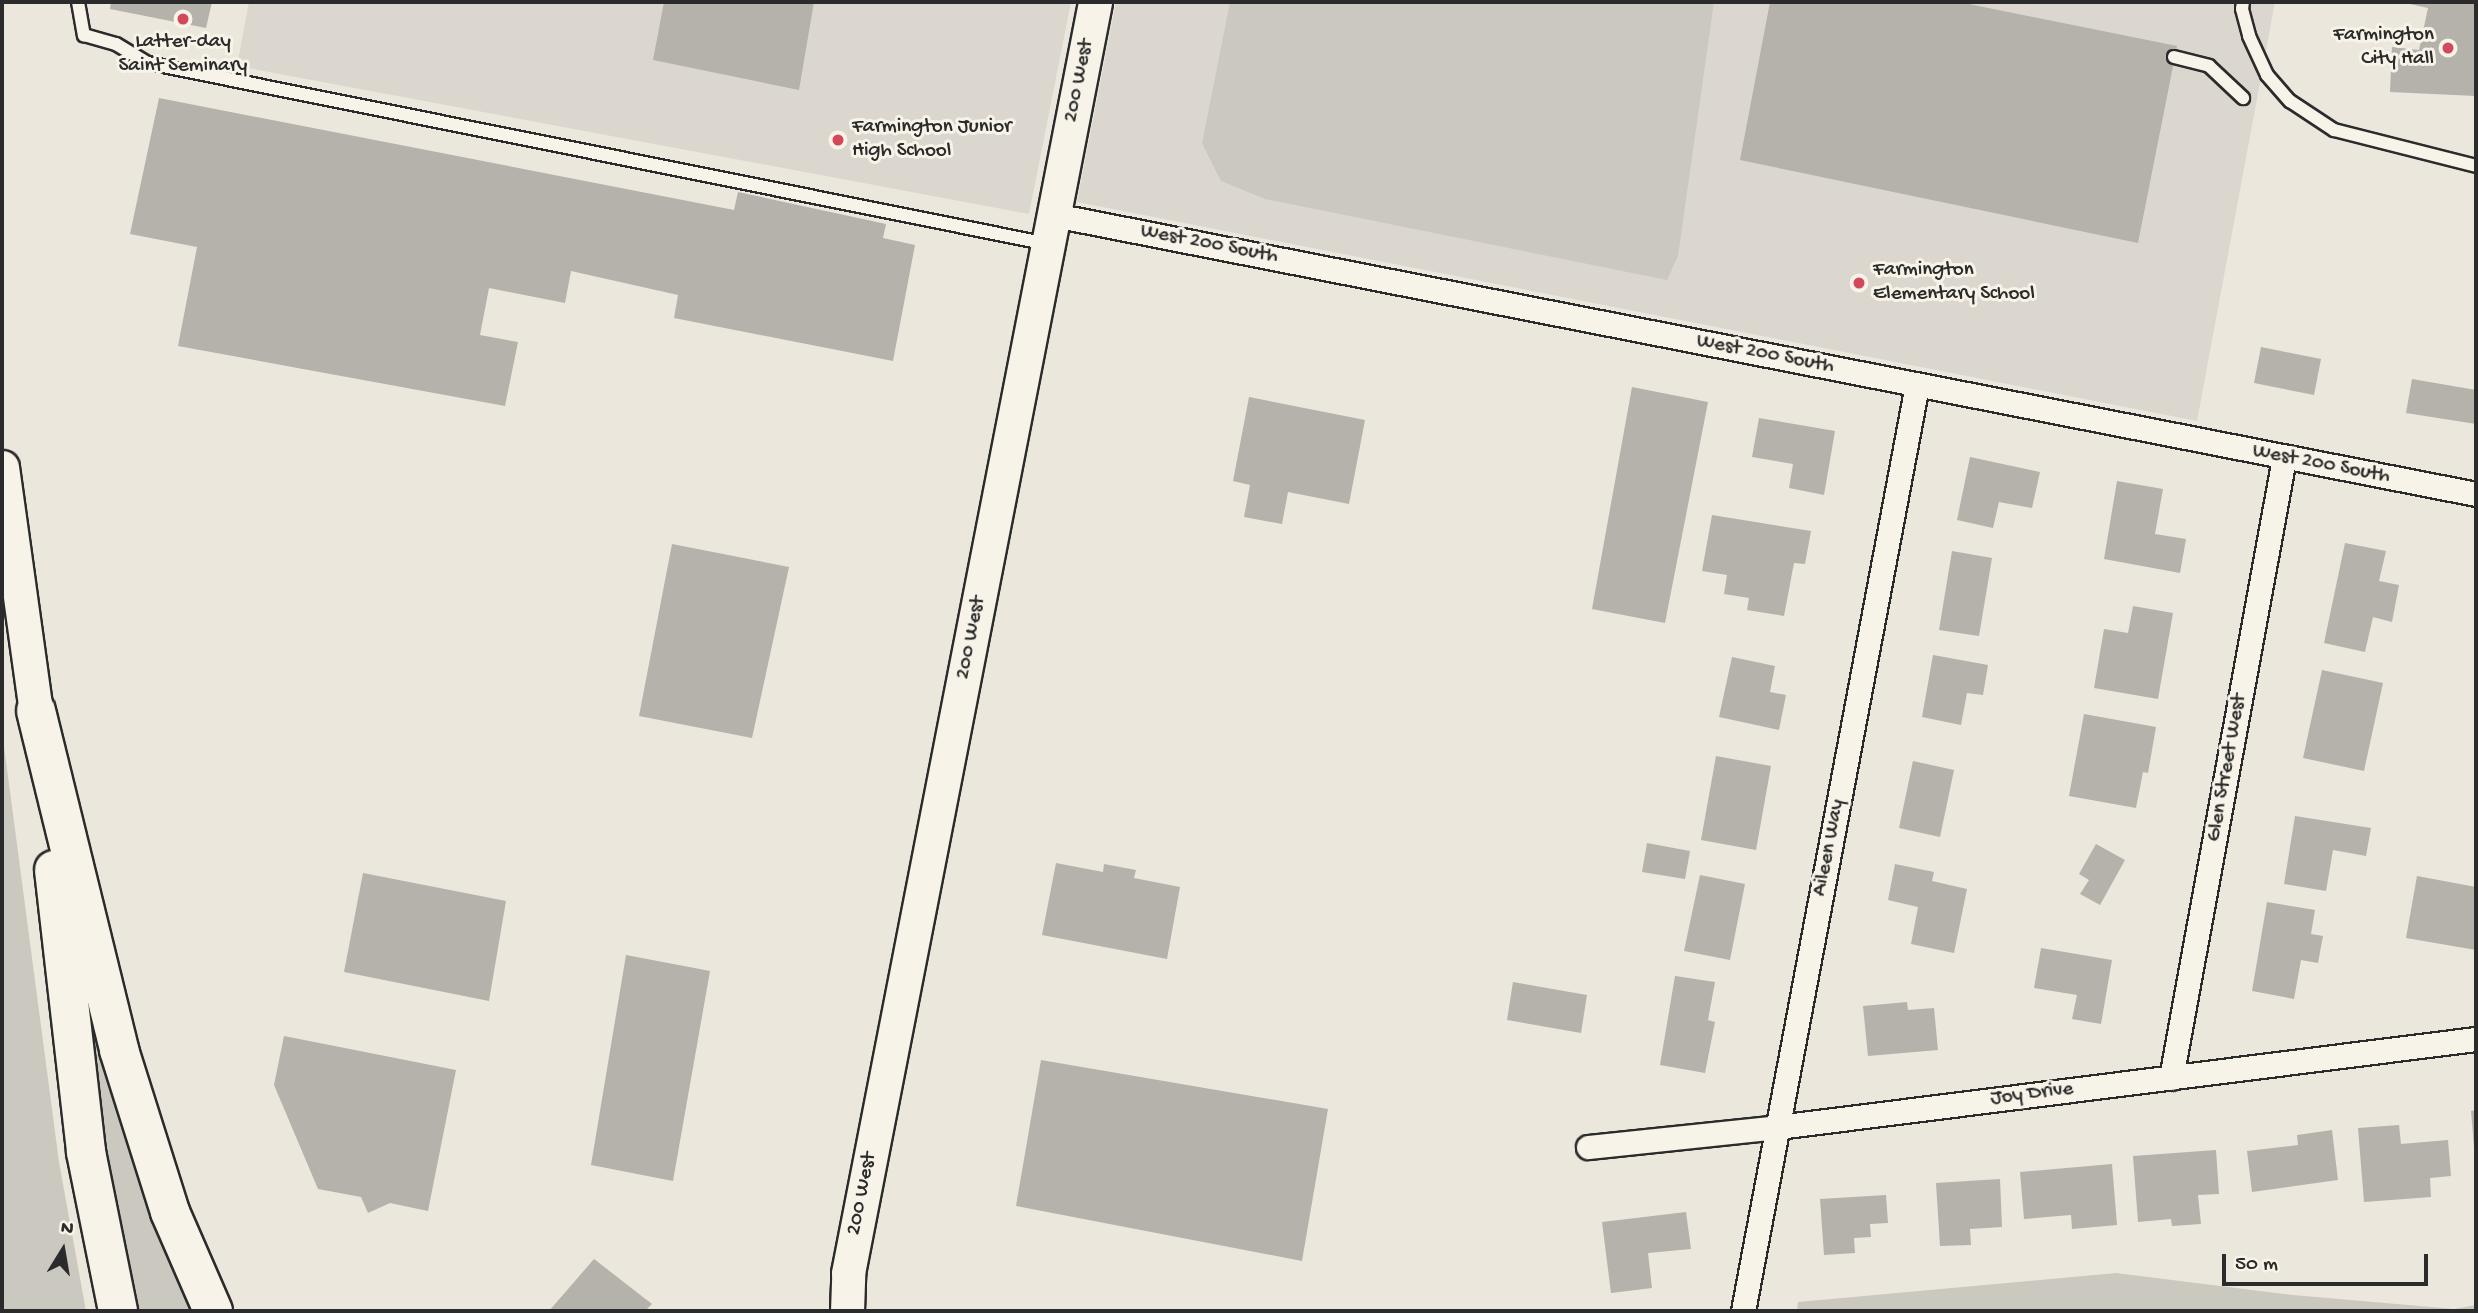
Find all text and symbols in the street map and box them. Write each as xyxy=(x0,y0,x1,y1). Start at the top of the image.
marker: Latter-day Saint Seminary xyxy=(175,11,191,27)
place label: Farmington City Hall xyxy=(2333,23,2434,73)
place label: Latter-day Saint Seminary xyxy=(119,30,247,80)
street label: 200 West xyxy=(1060,37,1100,125)
marker: Farmington City Hall xyxy=(2440,40,2456,56)
place label: Farmington Junior High School xyxy=(852,115,1011,165)
marker: Farmington Junior High School xyxy=(830,132,846,148)
street label: West 200 South xyxy=(1138,219,1280,271)
place label: Farmington Elementary School xyxy=(1873,258,2035,308)
marker: Farmington Elementary School xyxy=(1851,275,1867,291)
street label: West 200 South xyxy=(1694,329,1836,381)
street label: West 200 South xyxy=(2250,439,2392,491)
street label: 200 West xyxy=(952,594,992,682)
street label: Glen Street West xyxy=(2203,692,2253,844)
street label: Aileen Way xyxy=(1808,797,1852,899)
street label: Joy Drive xyxy=(1989,1077,2075,1113)
street label: 200 West xyxy=(843,1150,883,1238)
north arrow xyxy=(28,1215,98,1285)
text: N xyxy=(59,1216,75,1241)
scale bar xyxy=(2226,1240,2432,1284)
text: 50 m xyxy=(2235,1253,2278,1278)

